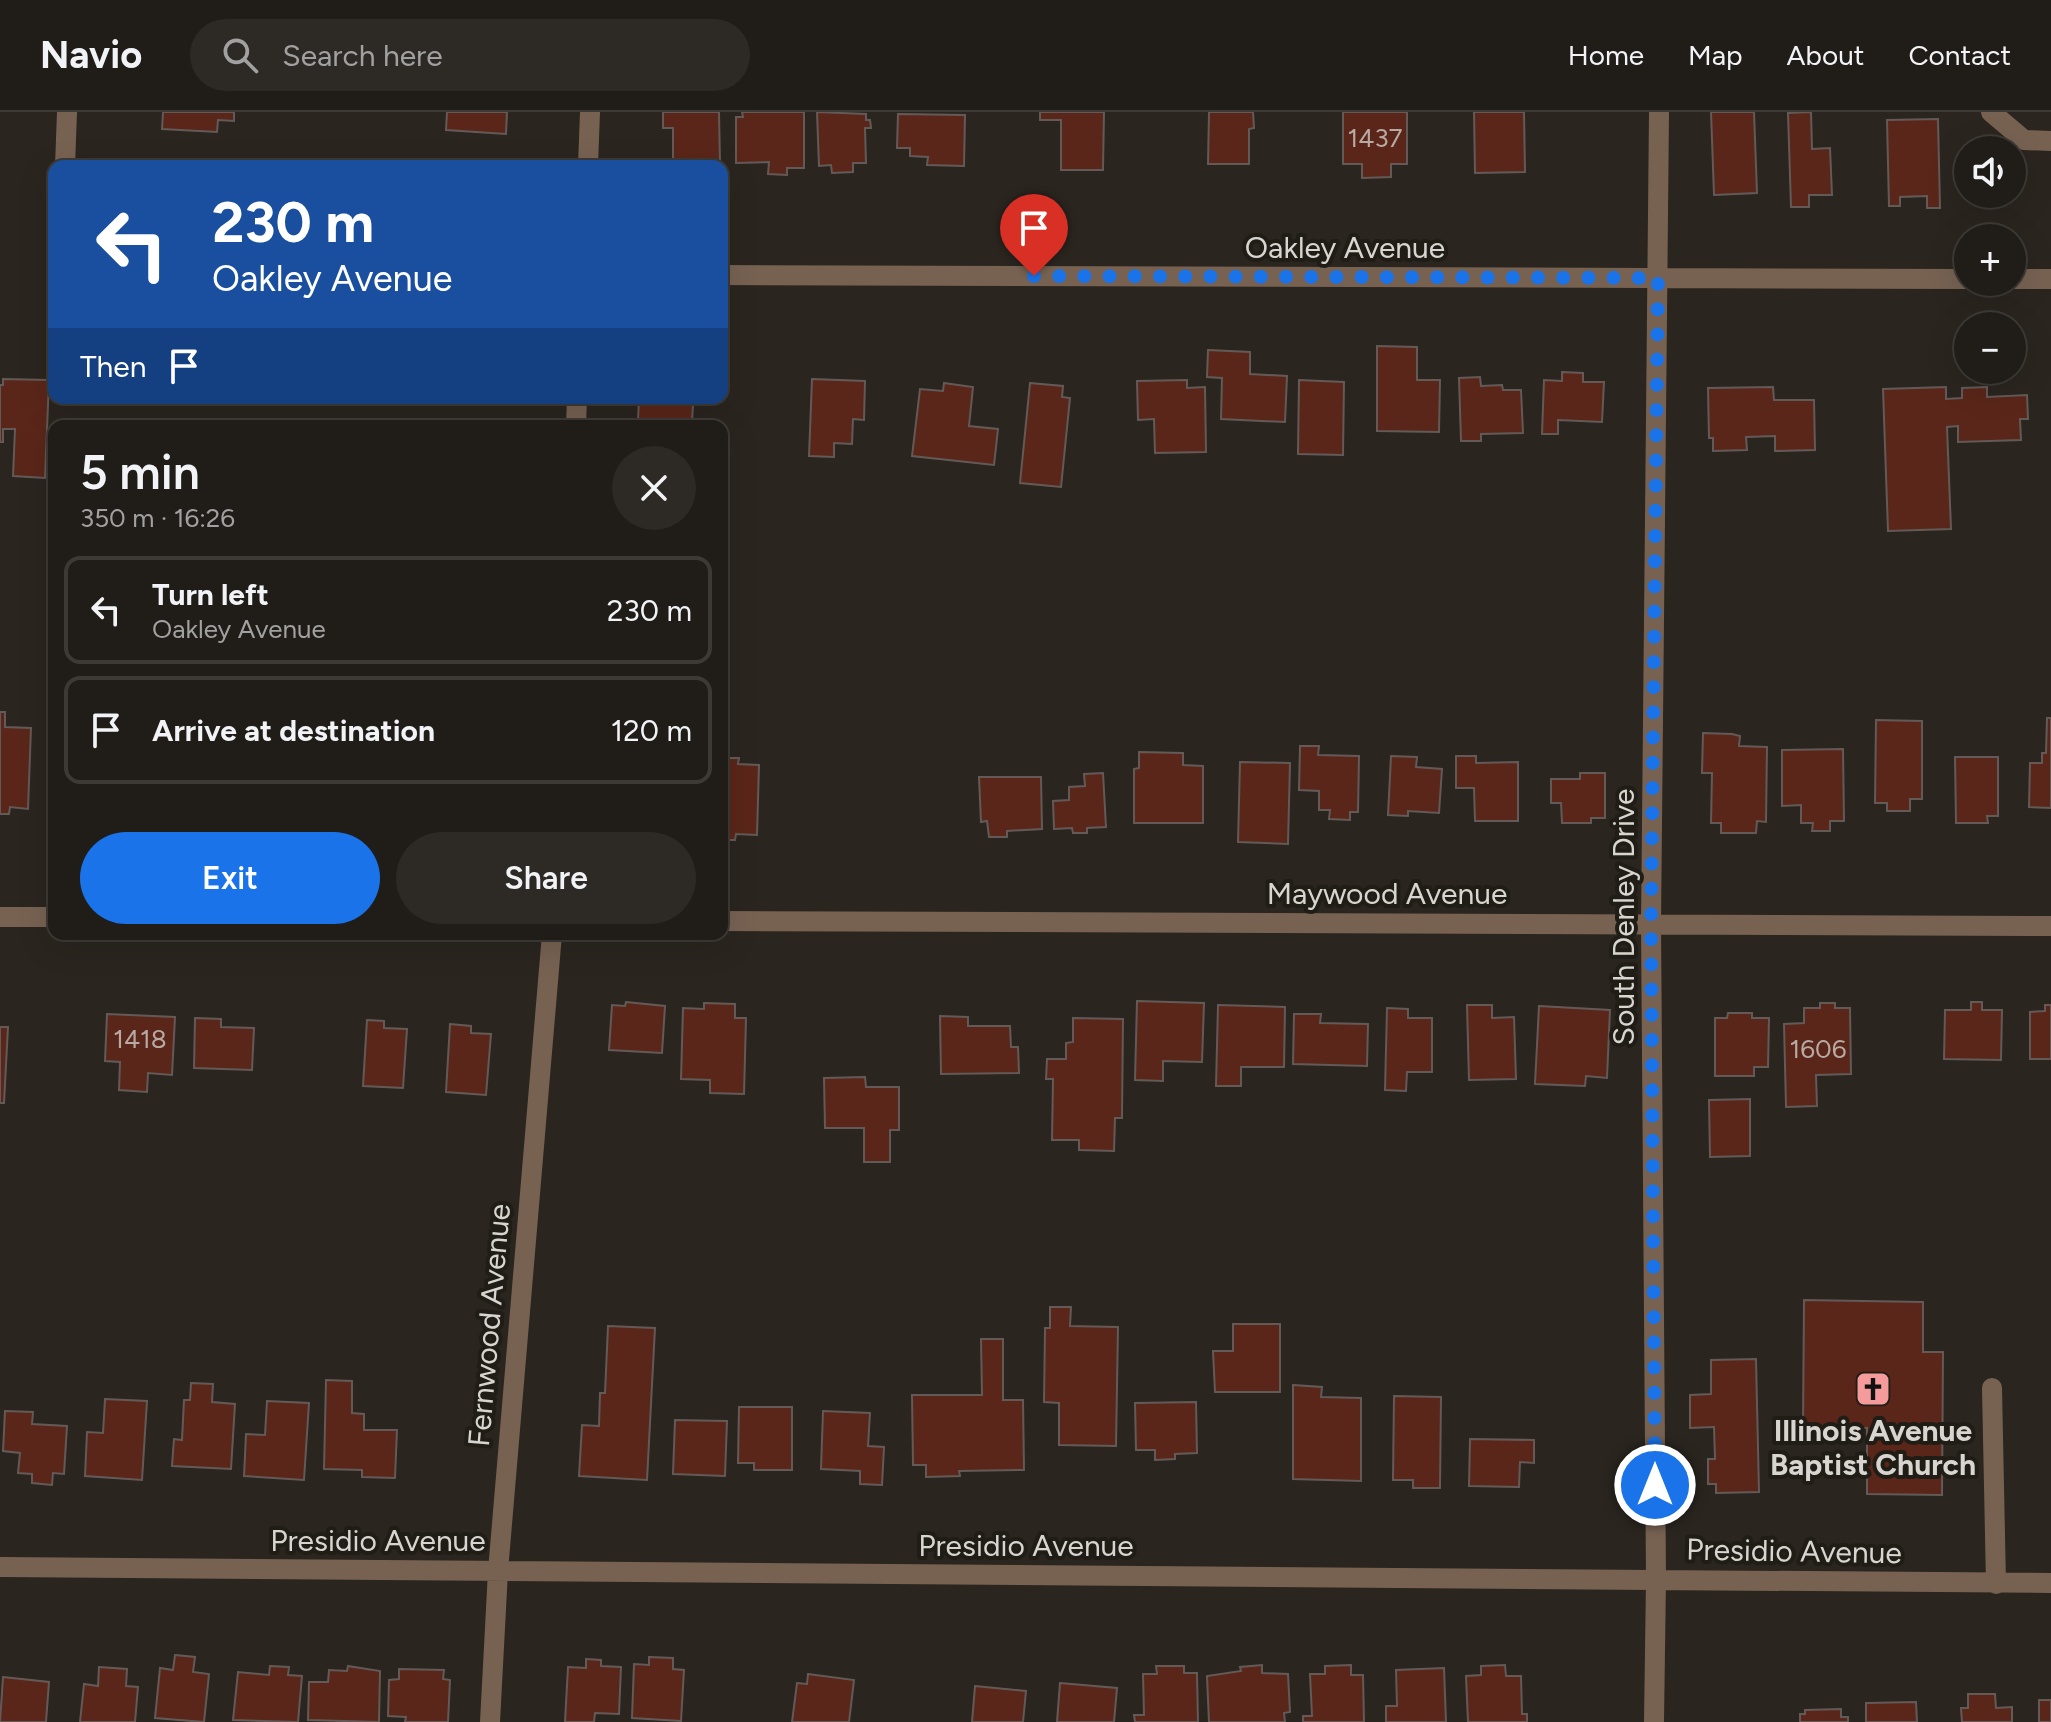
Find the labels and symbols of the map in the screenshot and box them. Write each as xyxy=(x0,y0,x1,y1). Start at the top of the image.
house number: 1437 xyxy=(1348,122,1403,154)
pin xyxy=(1000,194,1068,276)
street label: Oakley Avenue xyxy=(1245,229,1445,266)
street label: South Denley Drive xyxy=(1605,789,1642,1045)
street label: Maywood Avenue xyxy=(1267,875,1507,912)
house number: 1418 xyxy=(113,1023,167,1055)
house number: 1606 xyxy=(1790,1033,1846,1065)
street label: Fernwood Avenue xyxy=(460,1202,518,1448)
church icon: Illinois Avenue Baptist Church xyxy=(1854,1370,1892,1408)
place label: Illinois Avenue Baptist Church xyxy=(1770,1412,1976,1483)
position arrow xyxy=(1613,1443,1697,1527)
street label: Presidio Avenue xyxy=(270,1522,486,1559)
street label: Presidio Avenue xyxy=(918,1527,1134,1564)
street label: Presidio Avenue xyxy=(1686,1531,1902,1571)

